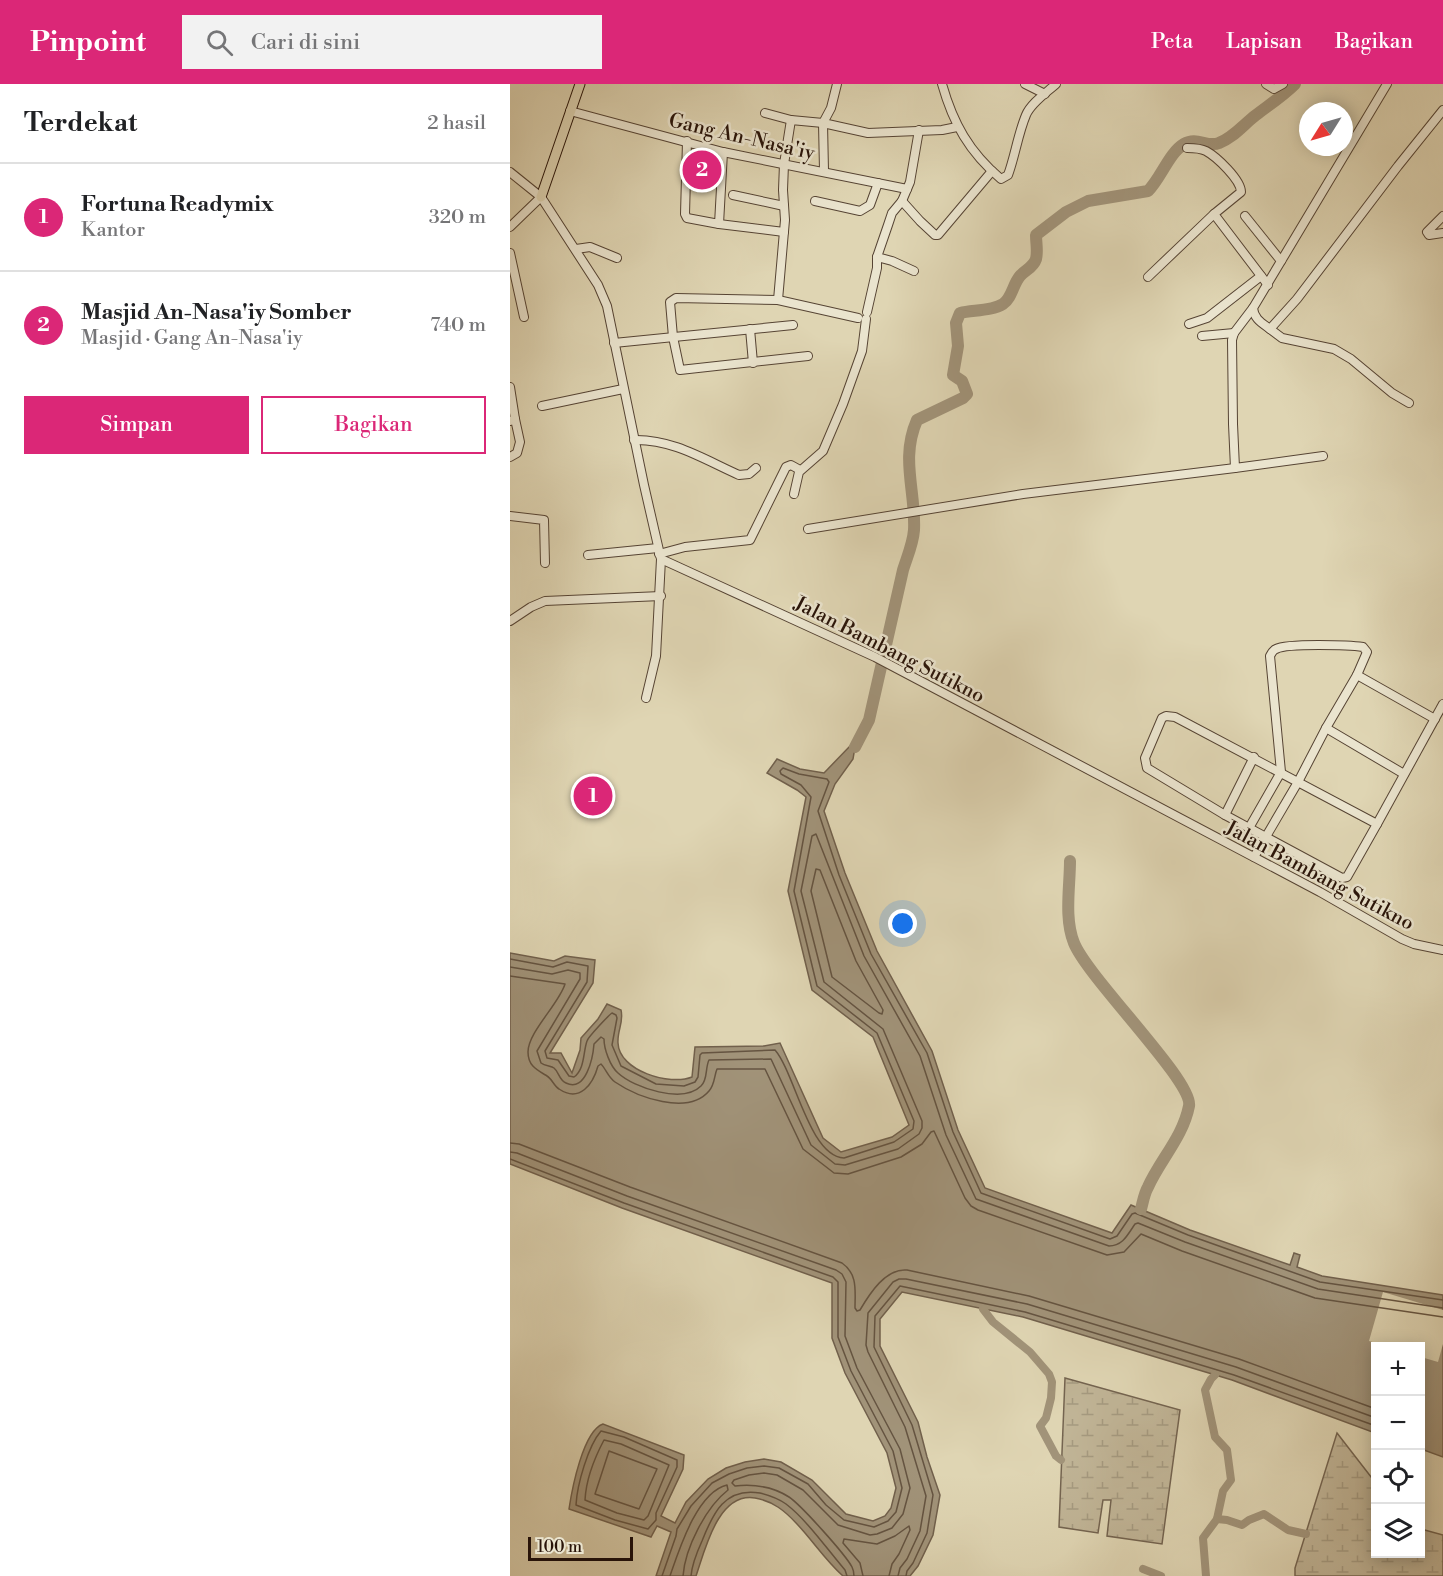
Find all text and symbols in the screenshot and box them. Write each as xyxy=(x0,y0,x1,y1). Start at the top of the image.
search box xyxy=(182,15,602,69)
text: Pinpoint xyxy=(30,25,146,60)
icon: search xyxy=(203,26,236,59)
text: Cari di sini xyxy=(251,29,360,56)
text: Peta xyxy=(1151,29,1193,55)
text: Lapisan xyxy=(1226,29,1302,55)
text: Bagikan xyxy=(1335,29,1413,55)
north arrow xyxy=(1299,102,1353,156)
text: Terdekat xyxy=(24,107,137,139)
street label: Gang An-Nasa'iy xyxy=(666,109,817,166)
text: 2 hasil xyxy=(427,111,486,136)
pin: 2 xyxy=(682,148,722,193)
text: Fortuna Readymix xyxy=(81,191,274,218)
text: 1 xyxy=(39,205,48,230)
text: 320 m xyxy=(429,205,486,230)
text: Kantor xyxy=(81,218,145,243)
text: Masjid An-Nasa'iy Somber xyxy=(81,299,352,326)
text: 2 xyxy=(37,313,50,338)
text: 740 m xyxy=(430,313,486,338)
text: Masjid · Gang An-Nasa'iy xyxy=(81,326,303,351)
button: Simpan xyxy=(24,396,249,454)
button: Bagikan xyxy=(261,396,486,454)
street label: Jalan Bambang Sutikno xyxy=(789,591,989,709)
pin: 1 xyxy=(574,774,613,818)
street label: Jalan Bambang Sutikno xyxy=(1220,815,1418,937)
your location xyxy=(888,909,917,938)
map controls xyxy=(1371,1342,1425,1558)
button: + xyxy=(1371,1342,1425,1396)
button: − xyxy=(1371,1396,1425,1450)
button: locate xyxy=(1371,1450,1425,1504)
button: layers xyxy=(1371,1504,1425,1558)
scale bar xyxy=(528,1534,633,1562)
text: 100 m xyxy=(537,1537,582,1557)

